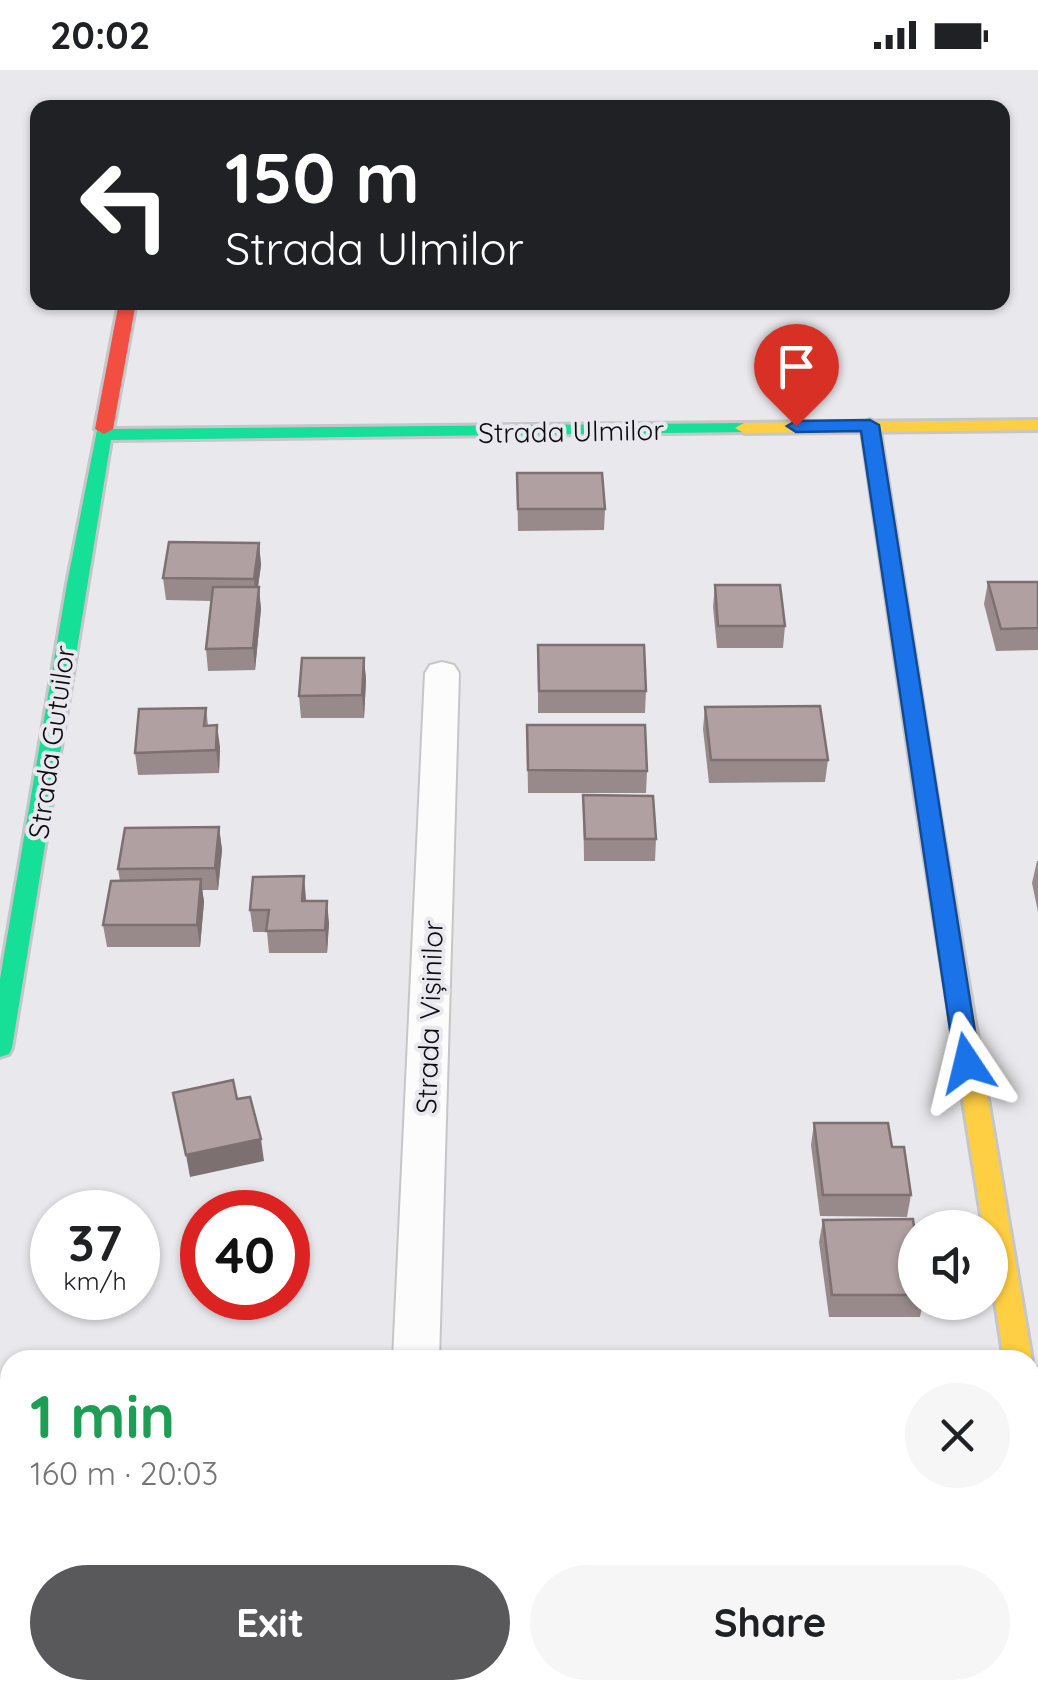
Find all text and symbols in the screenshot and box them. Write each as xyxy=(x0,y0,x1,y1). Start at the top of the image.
text: 20:02 xyxy=(50,11,150,59)
text: 150 m xyxy=(225,133,420,221)
icon: left xyxy=(60,140,190,270)
text: Strada Ulmilor xyxy=(225,220,524,276)
pin xyxy=(754,324,839,427)
icon: arrive xyxy=(769,339,824,394)
street label: Strada Ulmilor xyxy=(478,412,665,450)
street label: Strada Gutuilor xyxy=(20,643,82,841)
street label: Strada Vișinilor xyxy=(408,919,450,1115)
position arrow xyxy=(915,1011,1019,1115)
speed limit sign: 40 xyxy=(180,1190,310,1320)
map controls xyxy=(898,1210,1008,1320)
button: sound xyxy=(898,1210,1008,1320)
text: 37 xyxy=(68,1211,122,1274)
text: km/h xyxy=(63,1265,127,1296)
text: 1 min xyxy=(30,1378,175,1453)
button: close xyxy=(905,1383,1010,1488)
text: 160 m · 20:03 xyxy=(30,1453,218,1493)
button: Exit xyxy=(30,1565,510,1680)
button: Share xyxy=(530,1565,1010,1680)

